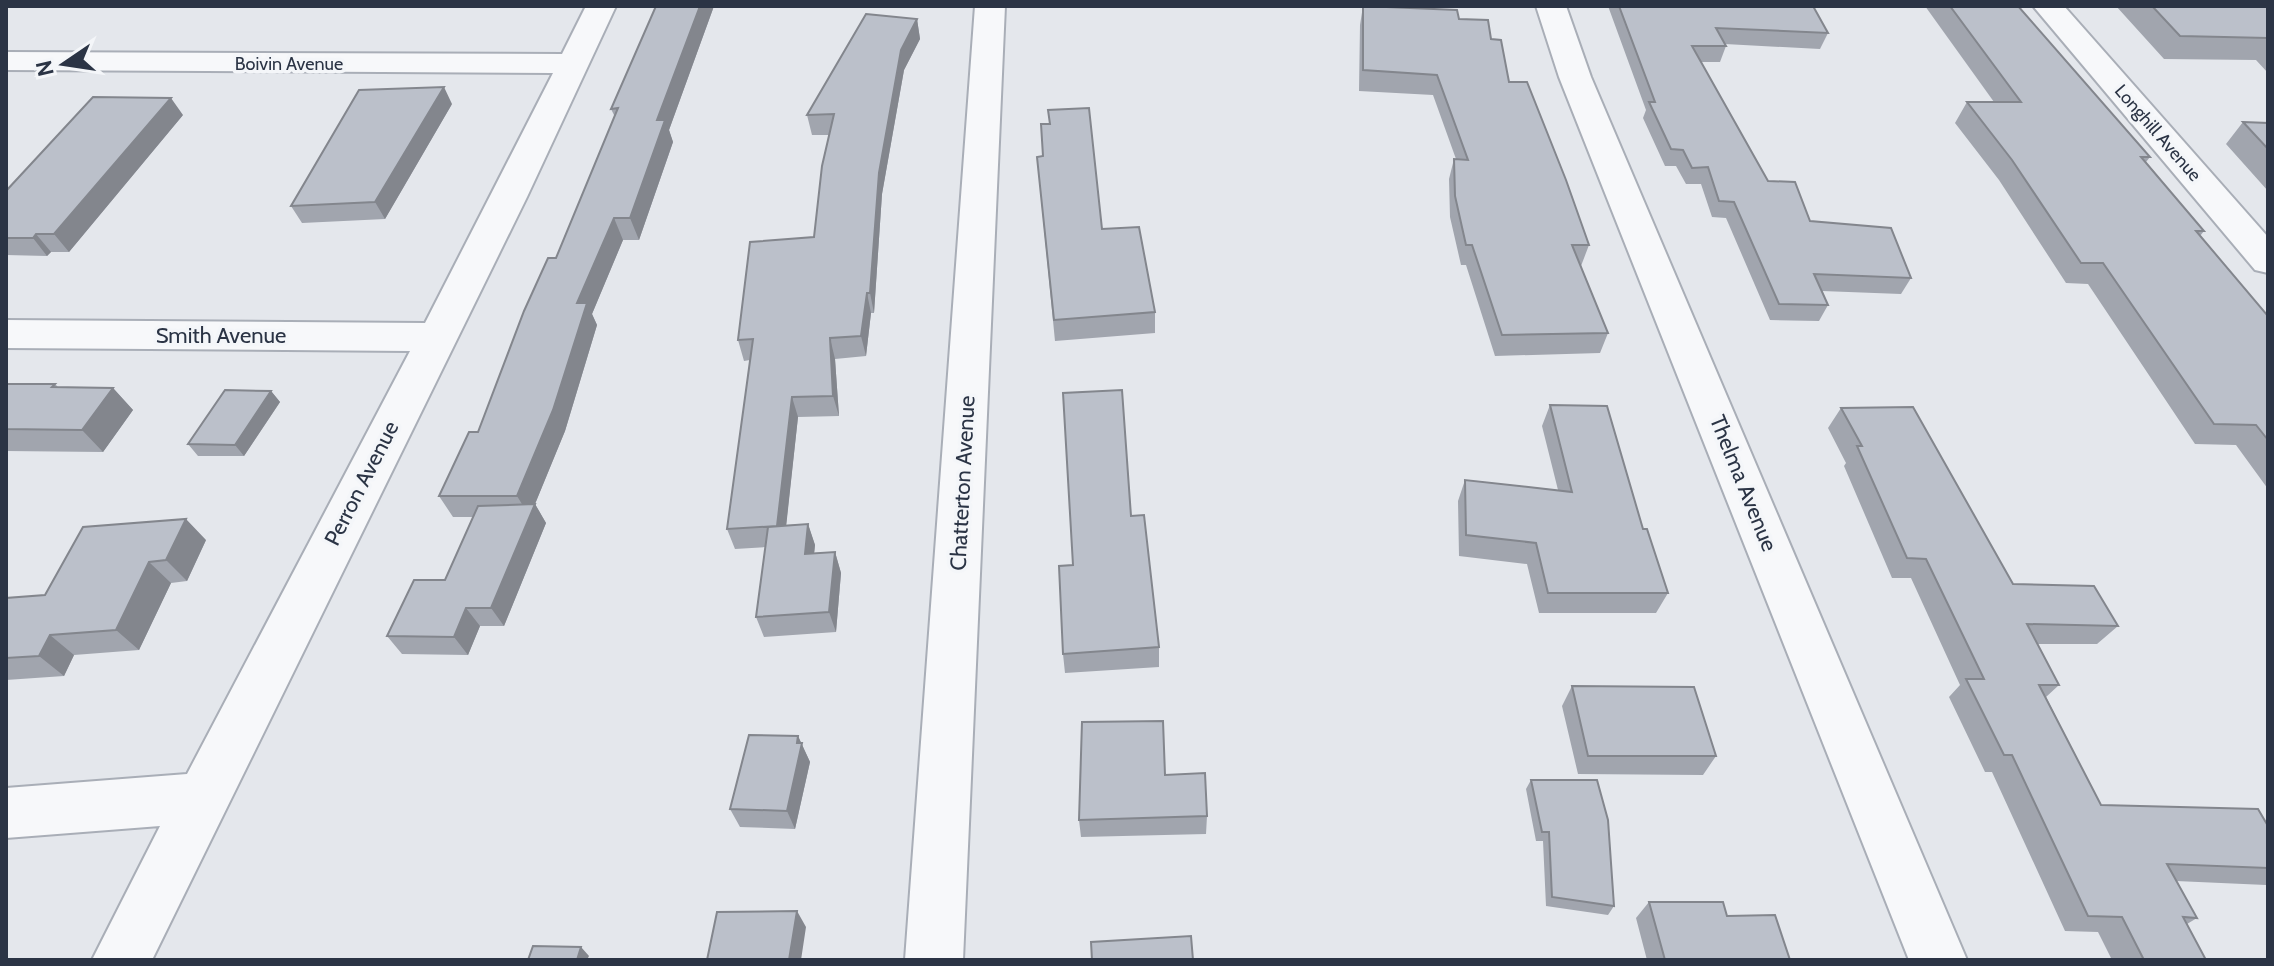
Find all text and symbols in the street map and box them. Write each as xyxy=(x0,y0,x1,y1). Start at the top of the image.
north arrow xyxy=(24,24,104,104)
street label: Boivin Avenue xyxy=(235,53,343,75)
text: N xyxy=(30,58,60,79)
street label: Longhill Avenue xyxy=(2110,80,2206,186)
street label: Smith Avenue xyxy=(156,322,286,349)
street label: Chatterton Avenue xyxy=(944,395,981,571)
street label: Thelma Avenue xyxy=(1704,411,1783,555)
street label: Perron Avenue xyxy=(318,416,404,550)

